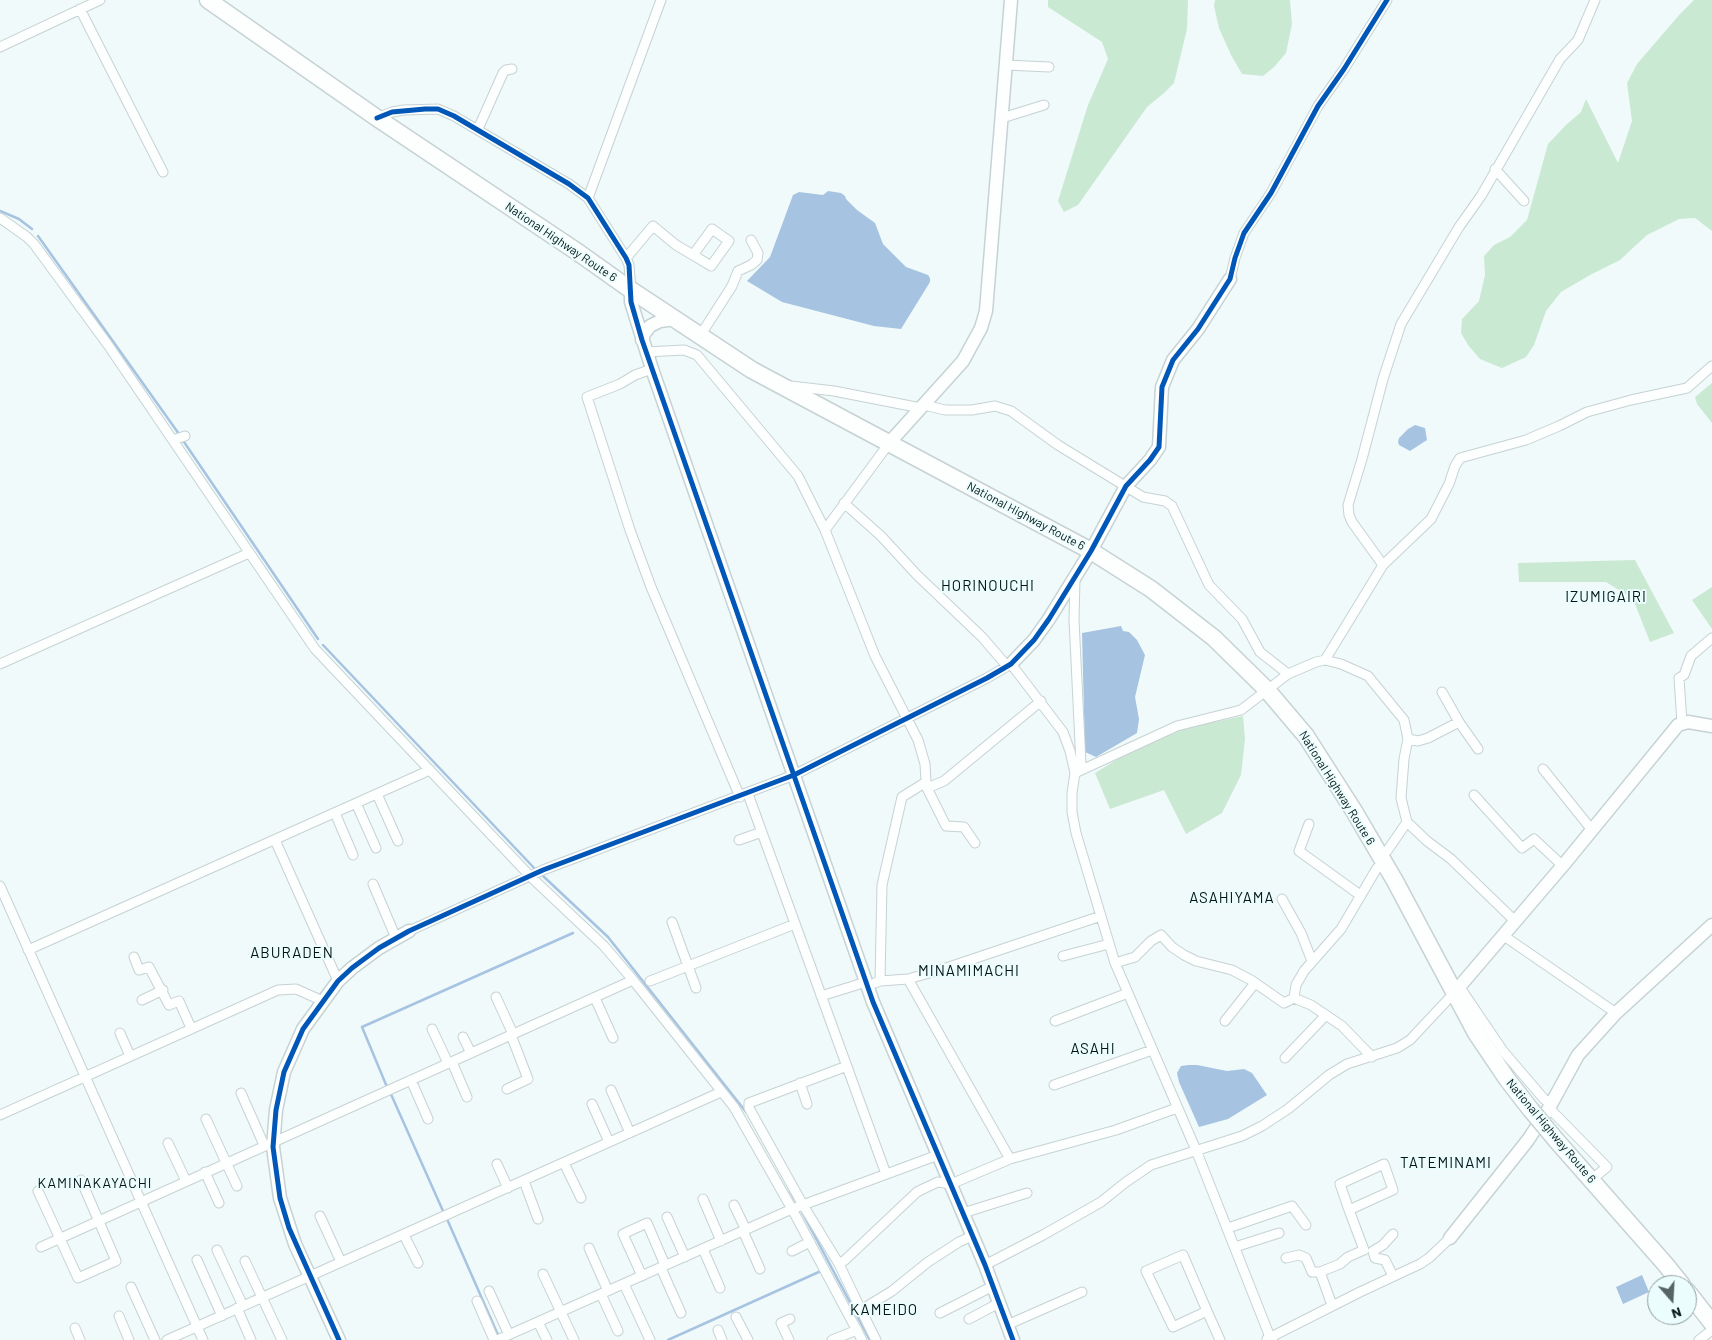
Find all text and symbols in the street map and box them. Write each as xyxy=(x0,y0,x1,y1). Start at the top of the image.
street label: National Highway Route 6 xyxy=(502,199,620,285)
street label: National Highway Route 6 xyxy=(965,479,1087,553)
district label: HORINOUCHI xyxy=(940,577,1036,595)
district label: IZUMIGAIRI xyxy=(1564,588,1648,606)
street label: National Highway Route 6 xyxy=(1296,728,1378,848)
district label: ASAHIYAMA xyxy=(1188,889,1276,907)
district label: ABURADEN xyxy=(249,944,335,962)
district label: MINAMIMACHI xyxy=(917,962,1021,980)
district label: ASAHI xyxy=(1070,1040,1116,1058)
street label: National Highway Route 6 xyxy=(1503,1076,1599,1186)
district label: TATEMINAMI xyxy=(1399,1154,1493,1172)
district label: KAMINAKAYACHI xyxy=(36,1175,154,1191)
north arrow xyxy=(1647,1275,1697,1325)
district label: KAMEIDO xyxy=(849,1301,919,1319)
text: N xyxy=(1670,1304,1684,1323)

